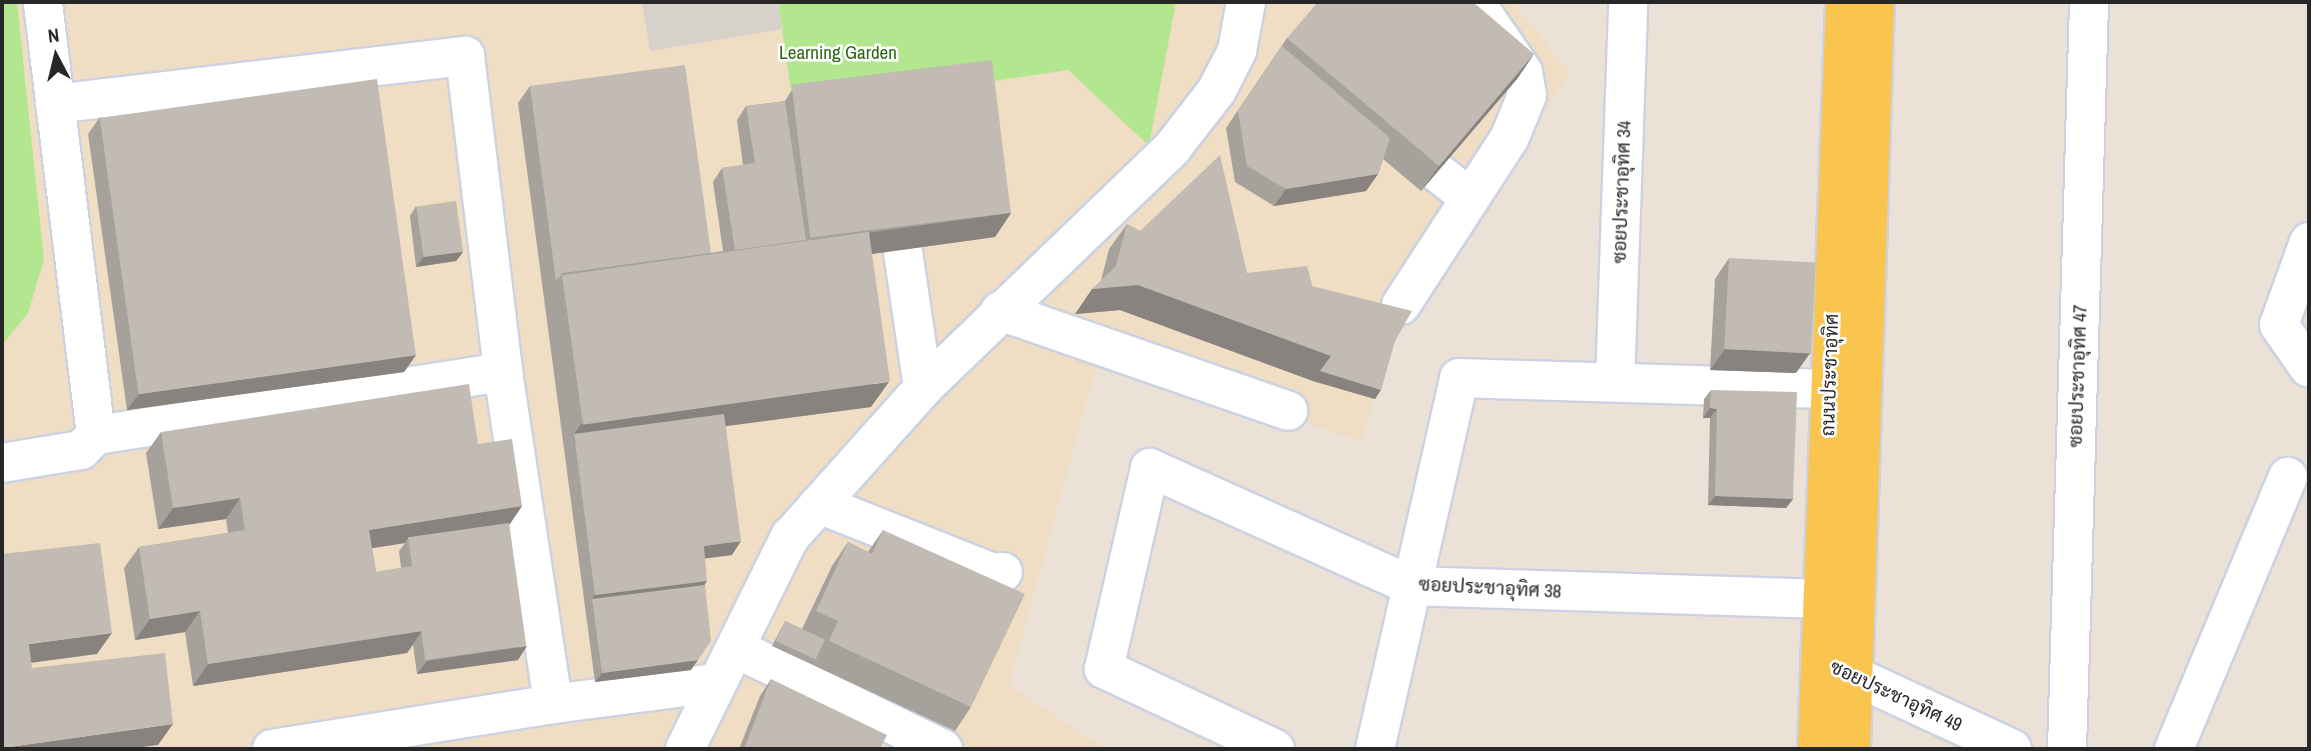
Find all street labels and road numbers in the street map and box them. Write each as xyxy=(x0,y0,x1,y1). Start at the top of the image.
street label: ซอยประชาอุทิศ 34 xyxy=(1608,120,1636,264)
street label: ซอยประชาอุทิศ 47 xyxy=(2064,304,2092,448)
street label: ถนนประชาอุทิศ xyxy=(1816,313,1844,437)
street label: ซอยประชาอุทิศ 38 xyxy=(1418,573,1562,603)
street label: ซอยประชาอุทิศ 49 xyxy=(1826,655,1966,737)

